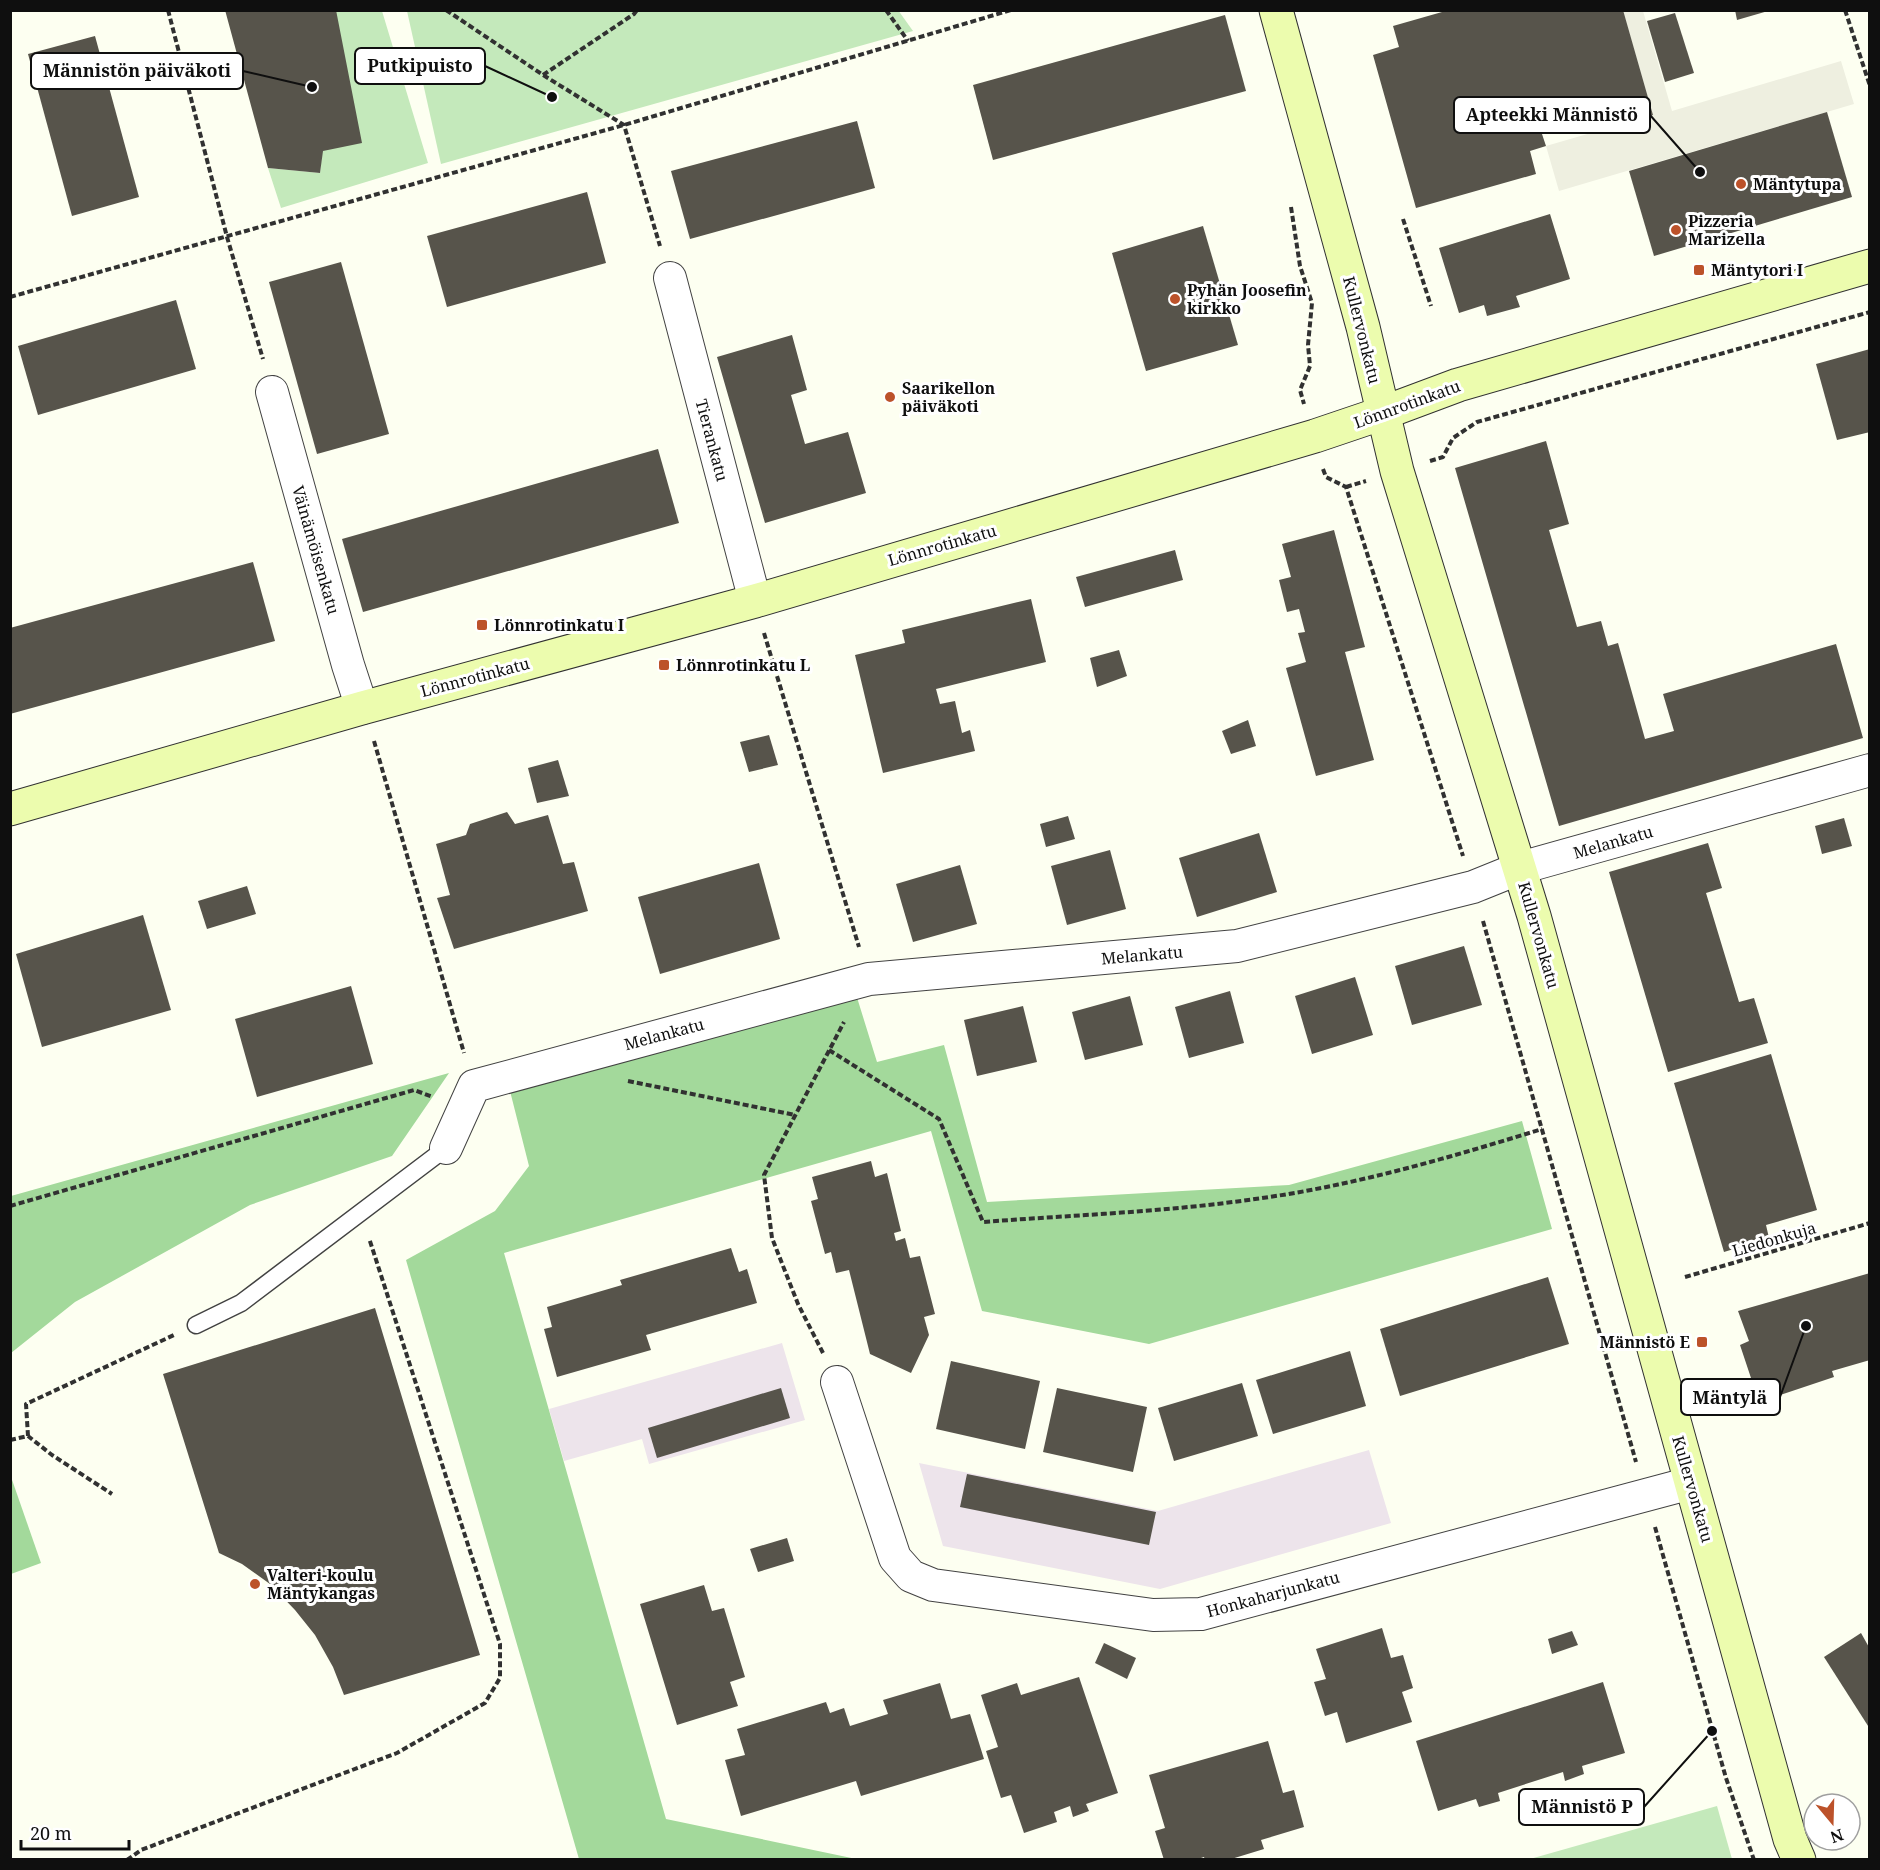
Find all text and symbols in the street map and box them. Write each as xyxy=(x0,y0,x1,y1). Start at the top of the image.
callout: Putkipuisto xyxy=(355,48,485,84)
callout: Männistön päiväkoti xyxy=(31,53,243,89)
text: Putkipuisto xyxy=(367,53,473,77)
text: Männistön päiväkoti xyxy=(43,58,232,82)
callout: Apteekki Männistö xyxy=(1454,97,1650,133)
text: Apteekki Männistö xyxy=(1466,102,1638,126)
place label: Mäntytupa xyxy=(1753,173,1842,195)
marker: Mäntytupa xyxy=(1734,177,1748,191)
place label: Pizzeria Marizella xyxy=(1688,210,1766,250)
marker: Pizzeria Marizella xyxy=(1669,223,1683,237)
place label: Mäntytori I xyxy=(1711,259,1803,281)
marker: Mäntytori I xyxy=(1692,263,1706,277)
street label: Kullervonkatu xyxy=(1338,274,1386,386)
place label: Pyhän Joosefin kirkko xyxy=(1187,279,1307,319)
marker: Pyhän Joosefin kirkko xyxy=(1168,292,1182,306)
street label: Lönnrotinkatu xyxy=(1351,375,1463,433)
place label: Saarikellon päiväkoti xyxy=(902,377,996,417)
marker: Saarikellon päiväkoti xyxy=(883,390,897,404)
street label: Tierankatu xyxy=(690,396,734,484)
street label: Väinämöisenkatu xyxy=(287,483,345,617)
street label: Lönnrotinkatu xyxy=(885,519,999,571)
place label: Lönnrotinkatu I xyxy=(494,614,624,636)
marker: Lönnrotinkatu I xyxy=(475,618,489,632)
street label: Lönnrotinkatu xyxy=(418,652,532,702)
place label: Lönnrotinkatu L xyxy=(676,654,810,676)
marker: Lönnrotinkatu L xyxy=(657,658,671,672)
street label: Melankatu xyxy=(1571,820,1655,864)
street label: Kullervonkatu xyxy=(1513,879,1565,991)
street label: Melankatu xyxy=(1100,940,1184,970)
street label: Melankatu xyxy=(622,1013,706,1055)
street label: Liedonkuja xyxy=(1729,1217,1819,1261)
place label: Männistö E xyxy=(1600,1331,1690,1353)
marker: Männistö E xyxy=(1695,1335,1709,1349)
callout: Mäntylä xyxy=(1681,1379,1780,1415)
text: Mäntylä xyxy=(1693,1385,1768,1409)
street label: Kullervonkatu xyxy=(1667,1433,1719,1545)
place label: Valteri-koulu Mäntykangas xyxy=(267,1564,375,1604)
street label: Honkaharjunkatu xyxy=(1204,1566,1342,1622)
marker: Valteri-koulu Mäntykangas xyxy=(248,1577,262,1591)
callout: Männistö P xyxy=(1519,1789,1644,1825)
north arrow xyxy=(1802,1792,1862,1852)
text: Männistö P xyxy=(1531,1794,1633,1818)
scale bar xyxy=(21,1813,129,1851)
text: 20 m xyxy=(30,1821,72,1845)
text: N xyxy=(1827,1824,1846,1849)

